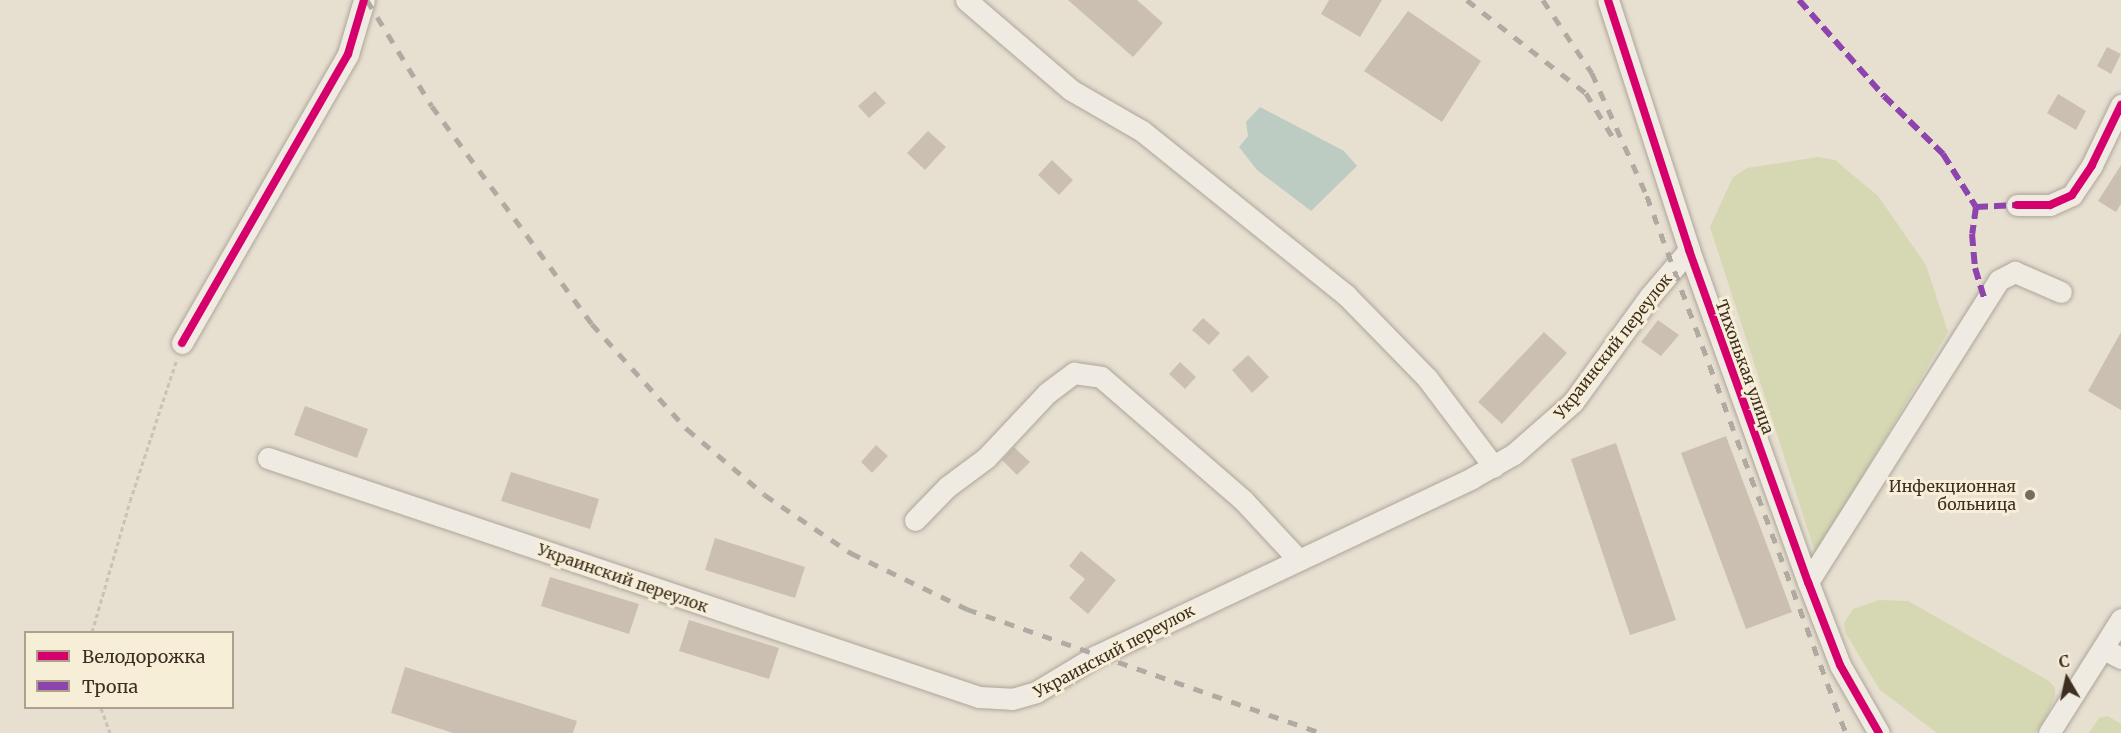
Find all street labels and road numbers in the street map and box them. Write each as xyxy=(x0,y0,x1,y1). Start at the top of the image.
street label: Украинский переулок xyxy=(1550,269,1676,423)
street label: Тихонькая улица xyxy=(1712,297,1778,437)
street label: Украинский переулок xyxy=(535,540,711,616)
street label: Украинский переулок xyxy=(1030,600,1198,702)

